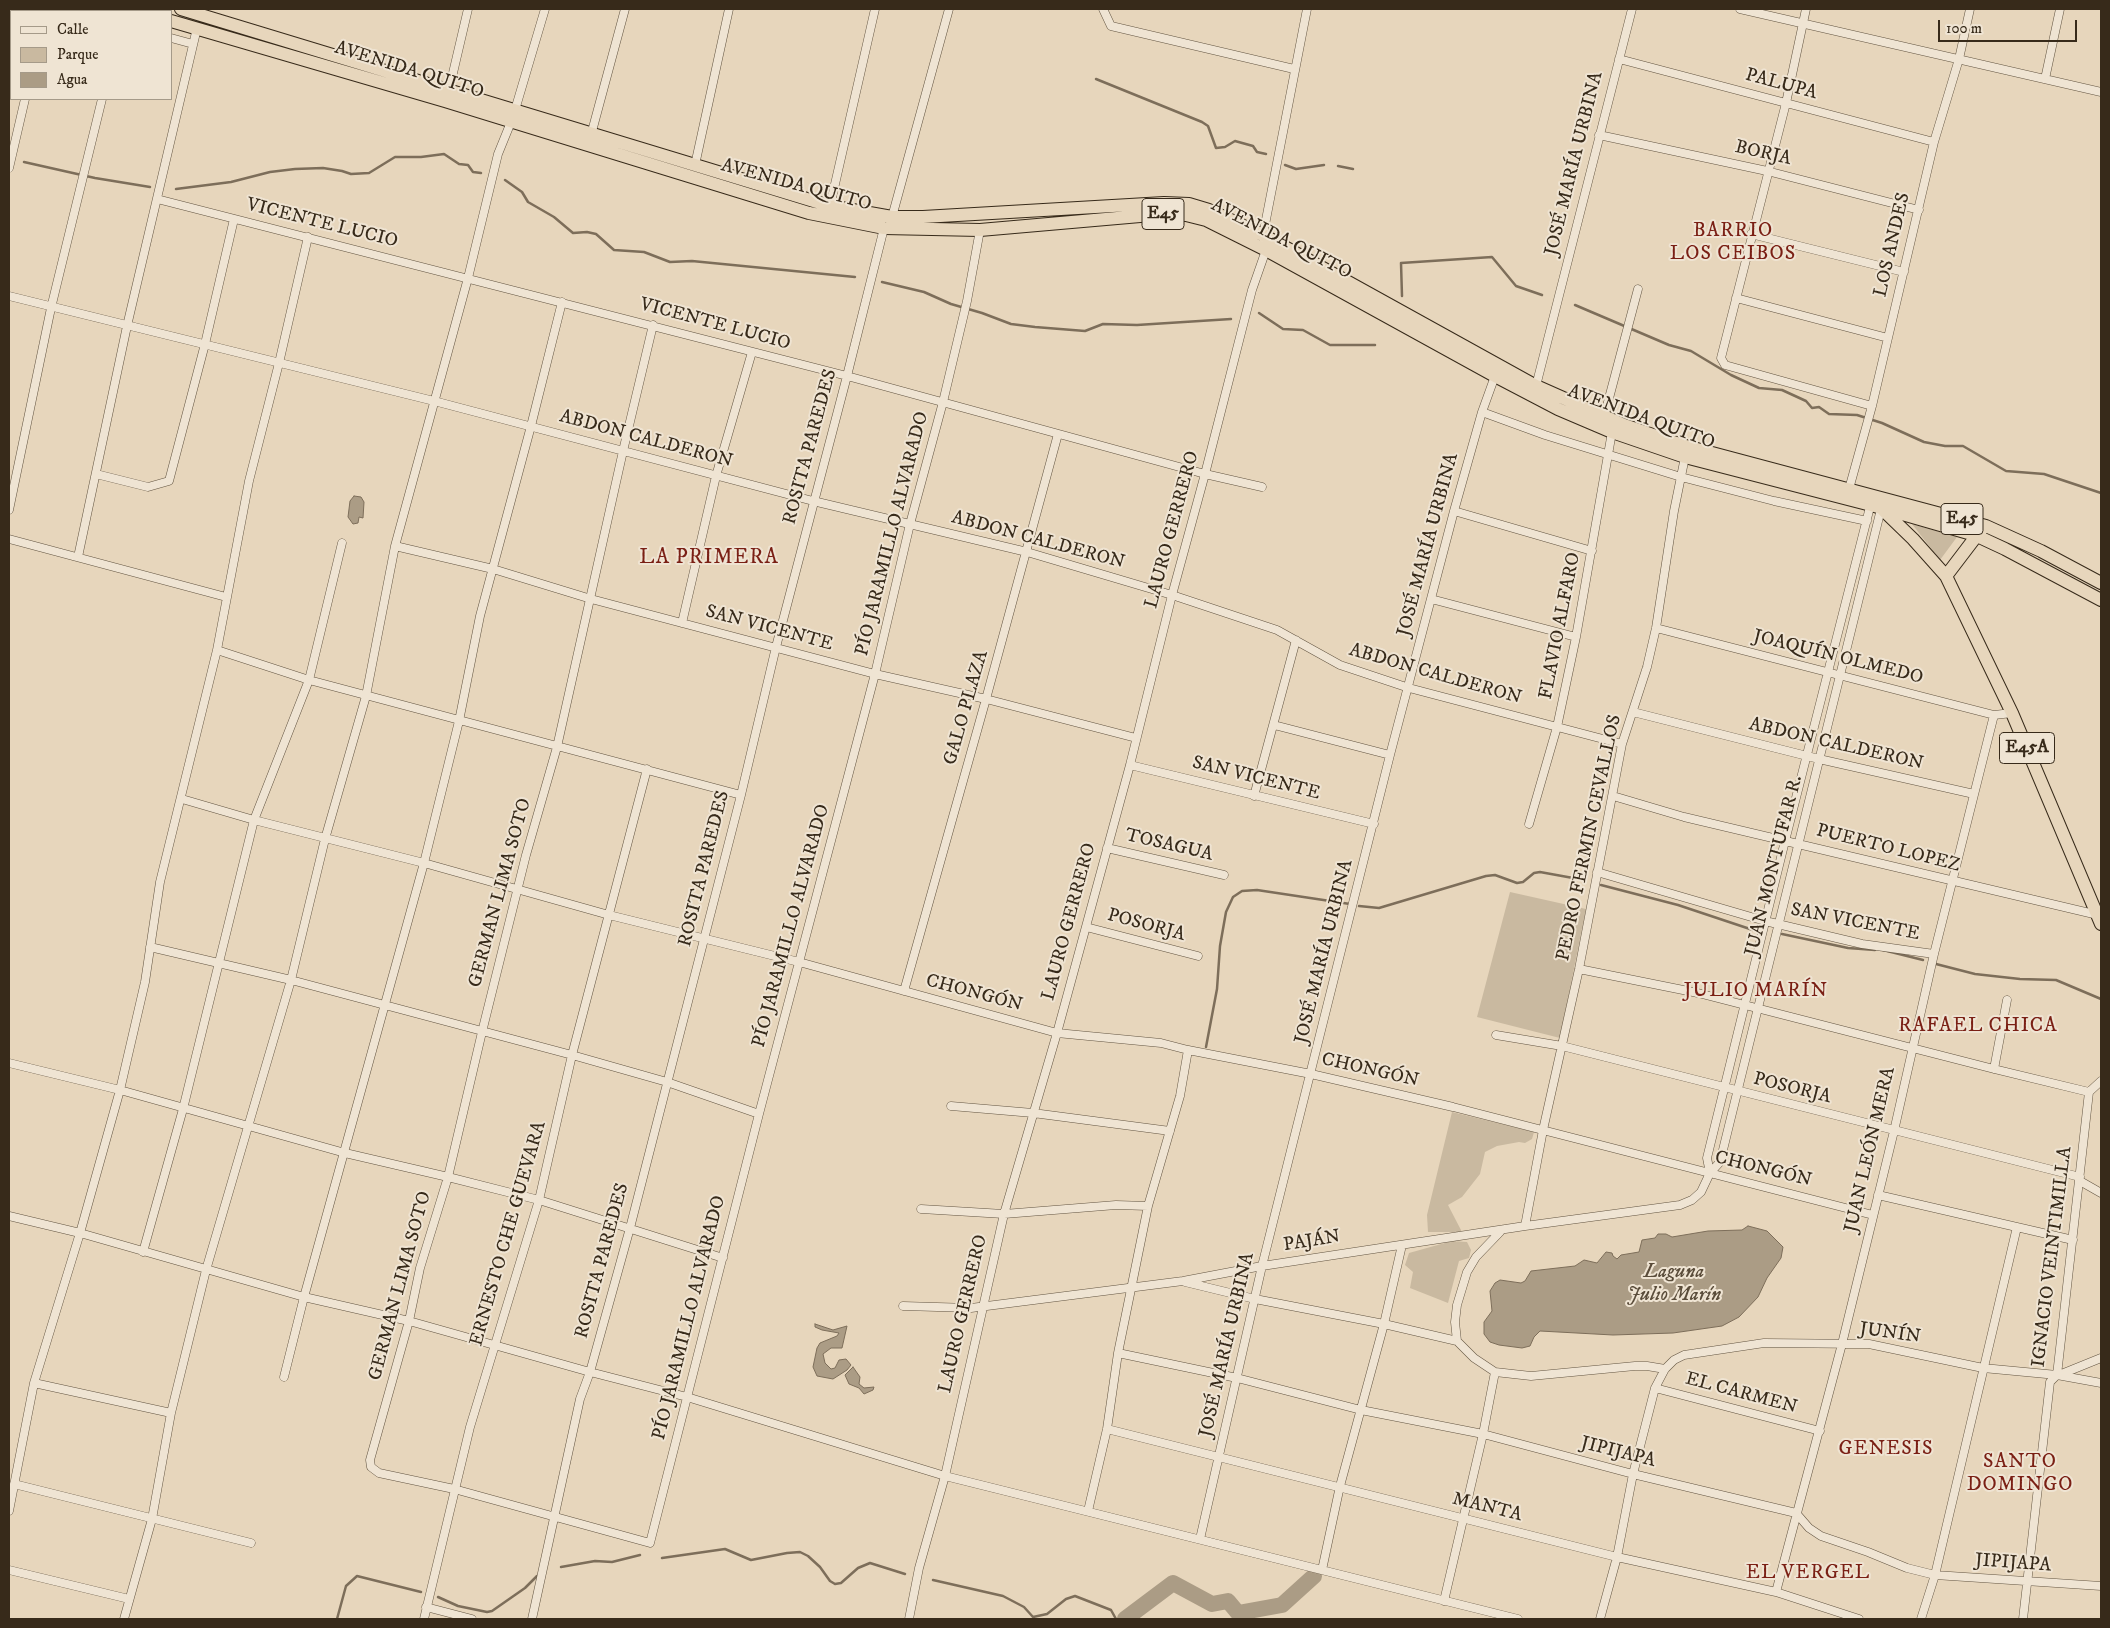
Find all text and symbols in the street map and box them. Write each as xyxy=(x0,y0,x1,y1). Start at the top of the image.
legend xyxy=(10,10,172,100)
scale bar xyxy=(1940,10,2079,42)
text: 100 m xyxy=(1946,19,1982,38)
text: Calle xyxy=(57,20,89,39)
street label: AVENIDA QUITO xyxy=(332,37,486,105)
text: Parque xyxy=(57,45,98,64)
street label: PALUPA xyxy=(1743,64,1819,106)
text: Agua xyxy=(57,70,87,89)
street label: JOSÉ MARÍA URBINA xyxy=(1541,70,1609,258)
street label: BORJA xyxy=(1733,136,1793,172)
street label: AVENIDA QUITO xyxy=(718,155,874,217)
street label: LOS ANDES xyxy=(1870,191,1916,299)
street label: VICENTE LUCIO xyxy=(244,194,400,254)
street label: AVENIDA QUITO xyxy=(1207,195,1355,285)
road number: E45 xyxy=(1142,198,1184,230)
district label: BARRIO LOS CEIBOS xyxy=(1669,220,1797,267)
street label: VICENTE LUCIO xyxy=(637,294,793,356)
street label: ROSITA PAREDES xyxy=(779,367,843,527)
street label: AVENIDA QUITO xyxy=(1564,381,1718,455)
street label: ABDON CALDERON xyxy=(557,406,735,474)
street label: PÍO JARAMILLO ALVARADO xyxy=(852,410,934,658)
street label: LAURO GERRERO xyxy=(1141,449,1205,611)
street label: JOSÉ MARÍA URBINA xyxy=(1394,451,1464,639)
road number: E45 xyxy=(1941,504,1983,534)
street label: ABDON CALDERON xyxy=(949,507,1127,575)
district label: LA PRIMERA xyxy=(638,546,780,572)
street label: FLAVIO ALFARO xyxy=(1536,551,1586,701)
street label: SAN VICENTE xyxy=(703,601,835,657)
street label: JOAQUÍN OLMEDO xyxy=(1751,626,1925,690)
street label: ABDON CALDERON xyxy=(1346,639,1524,711)
street label: GALO PLAZA xyxy=(940,648,994,768)
street label: PEDRO FERMIN CEVALLOS xyxy=(1553,713,1627,963)
street label: ABDON CALDERON xyxy=(1747,714,1925,776)
road number: E45A xyxy=(2000,732,2054,764)
street label: SAN VICENTE xyxy=(1190,752,1322,806)
street label: JUAN MONTUFAR R. xyxy=(1741,773,1809,959)
street label: ROSITA PAREDES xyxy=(675,789,735,949)
street label: GERMAN LIMA SOTO xyxy=(465,796,537,990)
street label: PÍO JARAMILLO ALVARADO xyxy=(749,802,835,1050)
street label: PUERTO LOPEZ xyxy=(1814,820,1962,878)
street label: TOSAGUA xyxy=(1123,825,1215,867)
street label: LAURO GERRERO xyxy=(1038,841,1102,1003)
street label: JOSÉ MARÍA URBINA xyxy=(1291,858,1359,1046)
street label: SAN VICENTE xyxy=(1789,899,1921,947)
street label: POSORJA xyxy=(1105,905,1187,947)
street label: CHONGÓN xyxy=(923,970,1025,1018)
district label: JULIO MARÍN xyxy=(1682,980,1830,1004)
district label: RAFAEL CHICA xyxy=(1897,1015,2059,1039)
street label: CHONGÓN xyxy=(1319,1049,1421,1093)
street label: JUAN LEÓN MERA xyxy=(1841,1065,1901,1235)
street label: POSORJA xyxy=(1751,1068,1833,1110)
street label: ERNESTO CHE GUEVARA xyxy=(466,1119,552,1349)
street label: IGNACIO VEINTIMILLA xyxy=(2028,1145,2078,1369)
street label: CHONGÓN xyxy=(1712,1147,1814,1193)
street label: ROSITA PAREDES xyxy=(571,1181,635,1341)
street label: GERMAN LIMA SOTO xyxy=(365,1189,437,1383)
street label: PÍO JARAMILLO ALVARADO xyxy=(649,1194,731,1442)
street label: PAJÁN xyxy=(1282,1226,1342,1258)
street label: LAURO GERRERO xyxy=(935,1233,993,1395)
street label: JOSÉ MARÍA URBINA xyxy=(1196,1250,1260,1440)
water label: Laguna Julio Marín xyxy=(1627,1261,1721,1308)
street label: JUNÍN xyxy=(1858,1318,1922,1350)
street label: EL CARMEN xyxy=(1683,1368,1799,1420)
street label: JIPIJAPA xyxy=(1578,1433,1658,1473)
district label: GENESIS xyxy=(1838,1438,1934,1462)
district label: SANTO DOMINGO xyxy=(1966,1451,2074,1498)
street label: MANTA xyxy=(1450,1488,1524,1528)
street label: JIPIJAPA xyxy=(1974,1550,2052,1578)
district label: EL VERGEL xyxy=(1745,1562,1871,1586)

